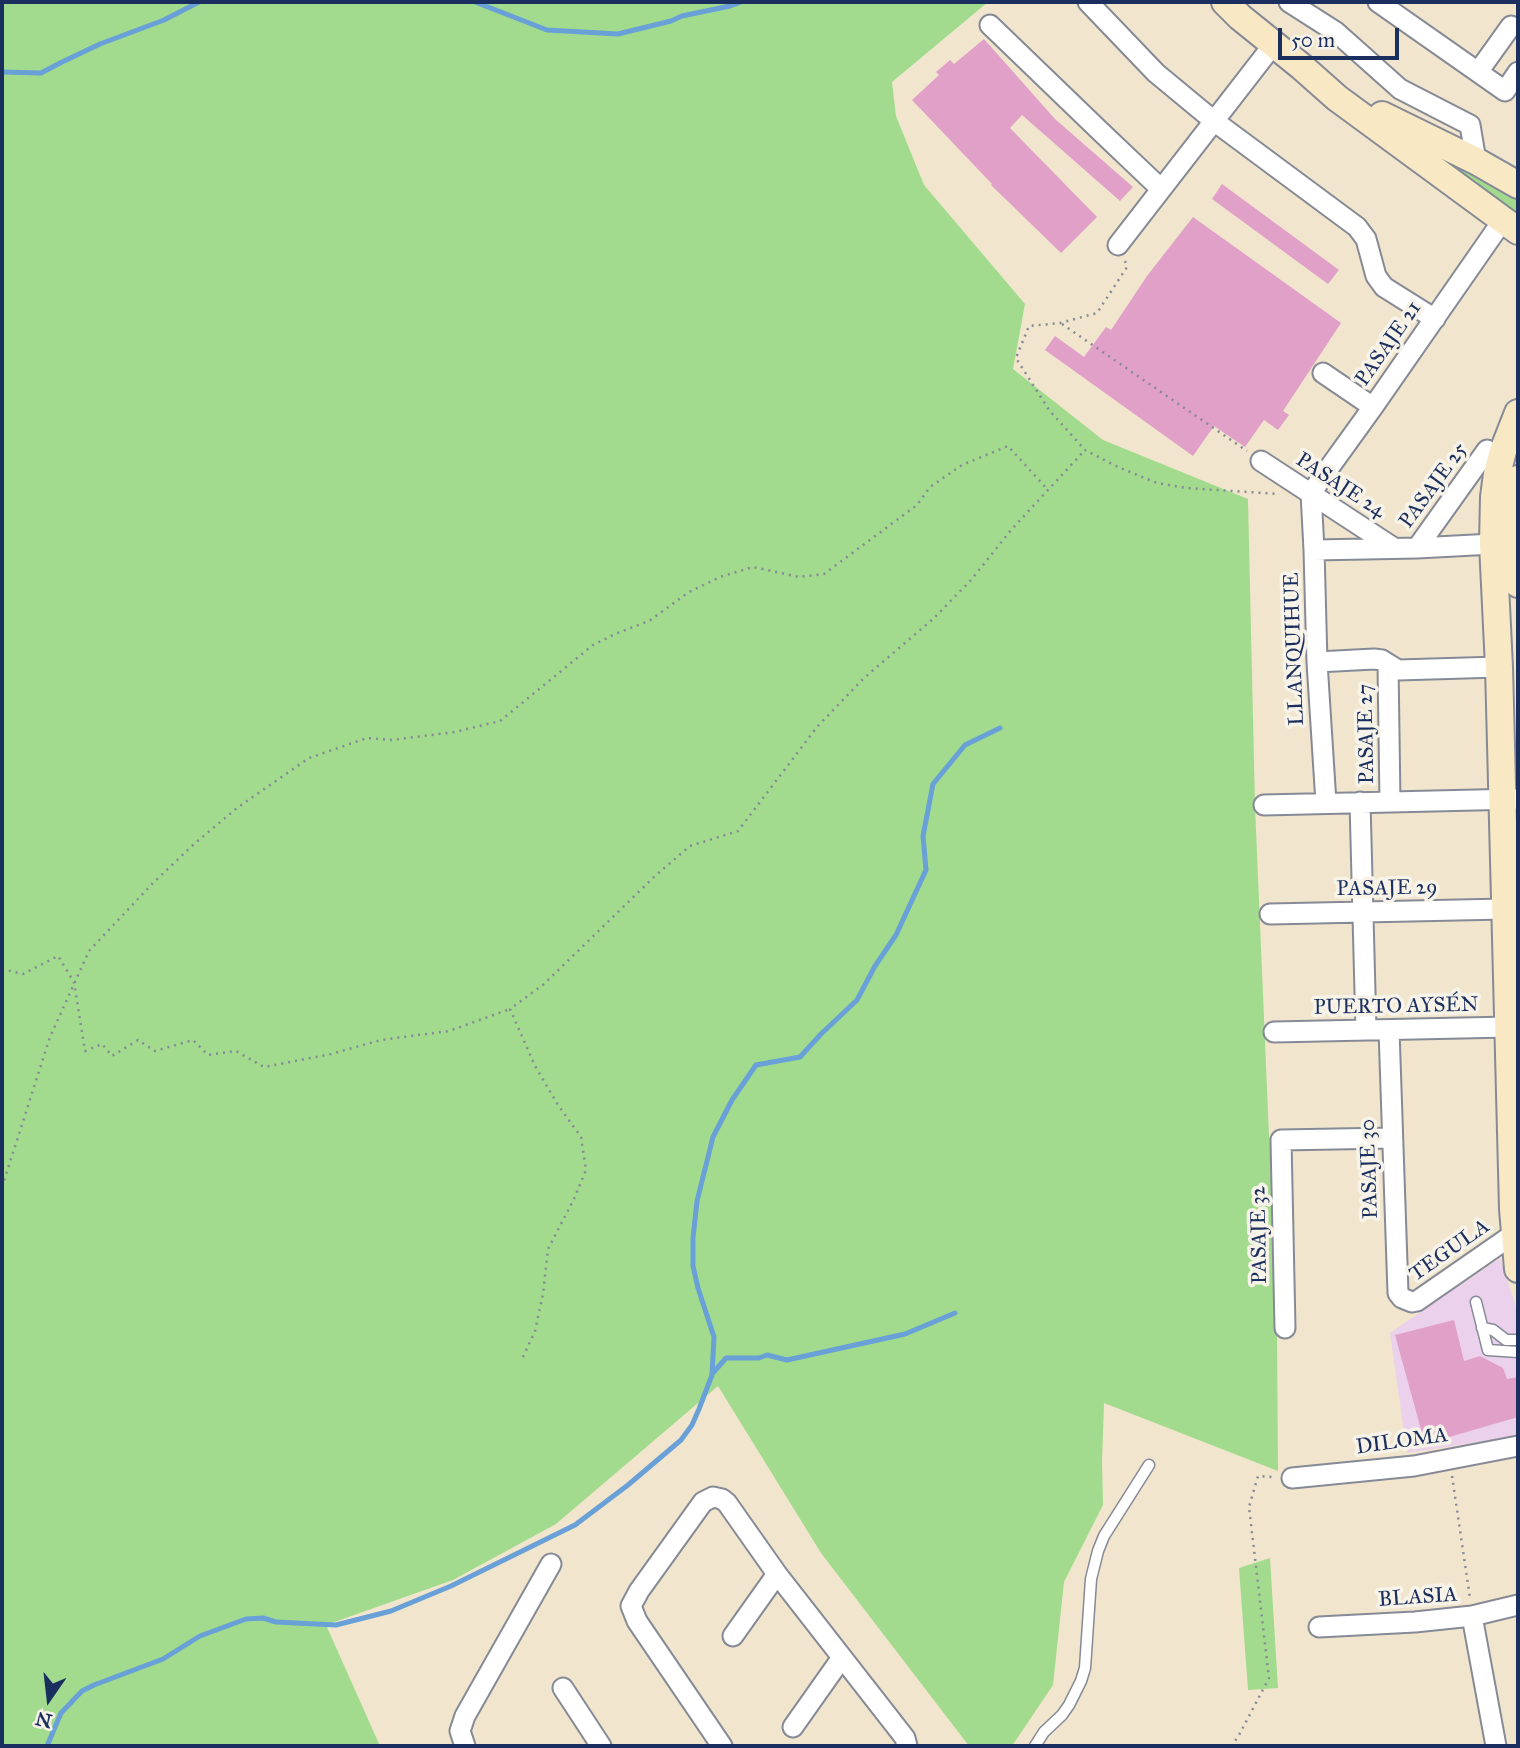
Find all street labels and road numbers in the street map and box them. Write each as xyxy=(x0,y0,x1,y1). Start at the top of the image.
street label: PASAJE 21 xyxy=(1351,297,1427,391)
street label: PASAJE 25 xyxy=(1395,438,1473,534)
street label: PASAJE 24 xyxy=(1291,448,1389,524)
street label: LLANQUIHUE xyxy=(1280,572,1310,726)
street label: PASAJE 27 xyxy=(1354,684,1380,784)
street label: PASAJE 29 xyxy=(1336,876,1438,902)
street label: PUERTO AYSÉN xyxy=(1313,993,1479,1021)
street label: PASAJE 30 xyxy=(1356,1119,1384,1219)
street label: PASAJE 32 xyxy=(1247,1186,1273,1284)
street label: TEGULA xyxy=(1405,1214,1495,1288)
street label: DILOMA xyxy=(1355,1423,1449,1461)
street label: BLASIA xyxy=(1378,1583,1458,1613)

